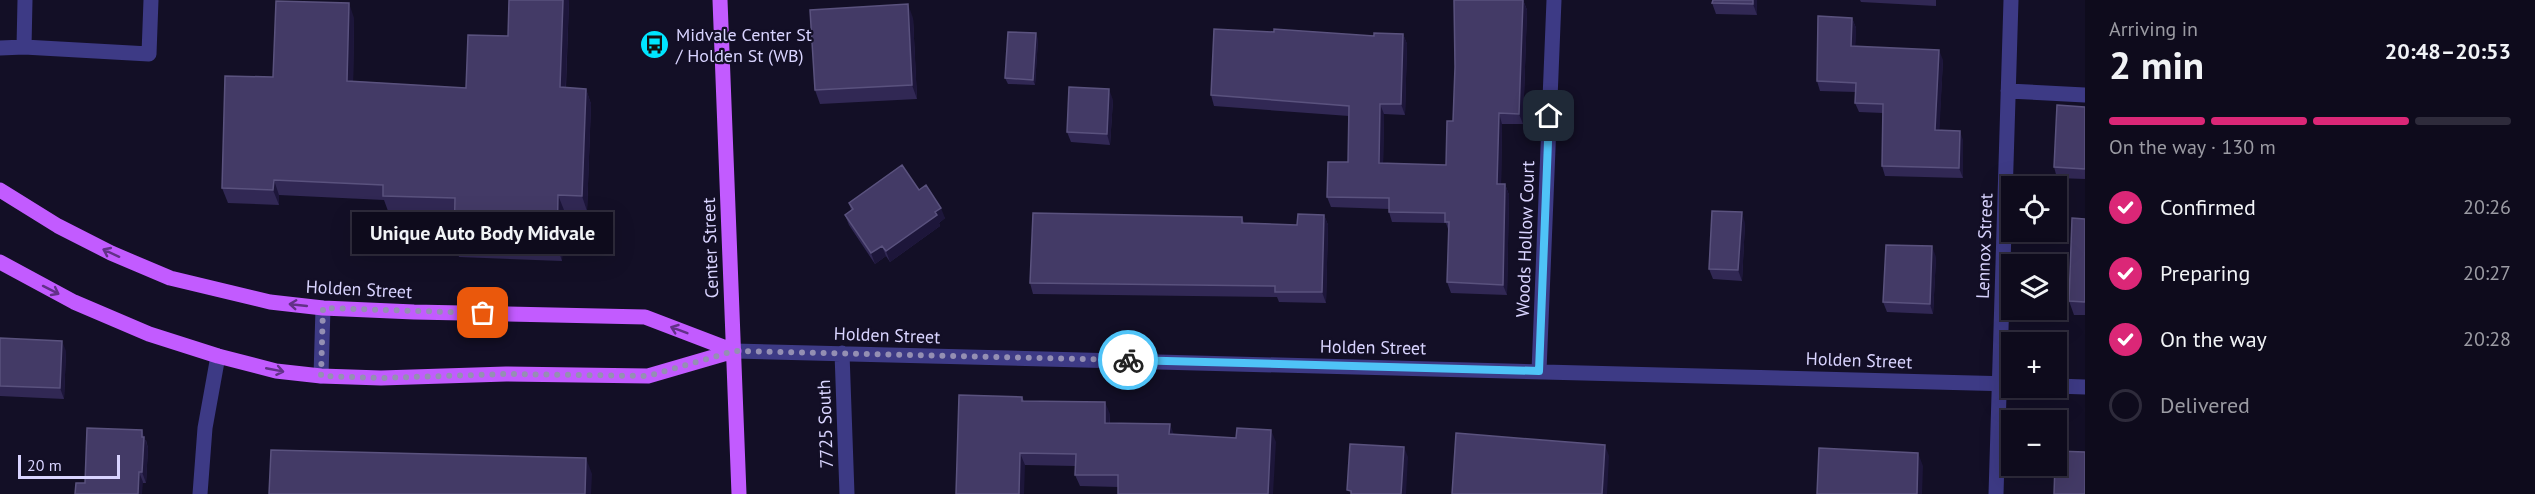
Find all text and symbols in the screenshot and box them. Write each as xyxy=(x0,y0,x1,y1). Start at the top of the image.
text: Arriving in xyxy=(2109,16,2198,42)
place label: Midvale Center St / Holden St (WB) xyxy=(675,23,812,67)
bus stop icon: Midvale Center St / Holden St (WB) xyxy=(639,28,671,60)
text: 20:48–20:53 xyxy=(2385,37,2511,65)
text: 2 min xyxy=(2109,39,2204,90)
pin xyxy=(1523,90,1574,141)
icon: home xyxy=(1532,99,1565,132)
text: On the way · 130 m xyxy=(2109,134,2276,160)
street label: Woods Hollow Court xyxy=(1511,160,1539,318)
map controls xyxy=(2001,176,2067,476)
button: locate xyxy=(2001,176,2067,242)
icon: check xyxy=(2109,191,2142,224)
street label: Lennox Street xyxy=(1971,193,1997,299)
text: Confirmed xyxy=(2160,193,2256,221)
text: 20:26 xyxy=(2463,194,2511,220)
street label: Center Street xyxy=(697,197,723,299)
callout: Unique Auto Body Midvale xyxy=(352,211,614,253)
text: Unique Auto Body Midvale xyxy=(370,220,595,246)
one-way arrow xyxy=(103,247,121,258)
button: layers xyxy=(2001,254,2067,320)
icon: check xyxy=(2109,257,2142,290)
text: Preparing xyxy=(2160,259,2250,287)
text: 20:27 xyxy=(2463,260,2511,286)
street label: Holden Street xyxy=(305,275,413,303)
one-way arrow xyxy=(42,284,59,296)
pin xyxy=(457,287,508,338)
icon: bag xyxy=(466,296,499,329)
one-way arrow xyxy=(289,299,309,310)
street label: Holden Street xyxy=(833,322,941,348)
icon: check xyxy=(2109,323,2142,356)
one-way arrow xyxy=(671,324,689,335)
text: On the way xyxy=(2160,325,2267,353)
text: 20:28 xyxy=(2463,326,2511,352)
courier xyxy=(1098,330,1158,390)
button: + xyxy=(2001,332,2067,398)
street label: Holden Street xyxy=(1320,335,1426,359)
icon: bike xyxy=(1112,344,1145,377)
street label: Holden Street xyxy=(1805,347,1913,373)
one-way arrow xyxy=(265,365,284,376)
street label: 7725 South xyxy=(812,379,838,469)
text: Delivered xyxy=(2160,391,2250,419)
button: − xyxy=(2001,410,2067,476)
scale bar xyxy=(18,452,120,480)
text: 20 m xyxy=(27,455,62,475)

